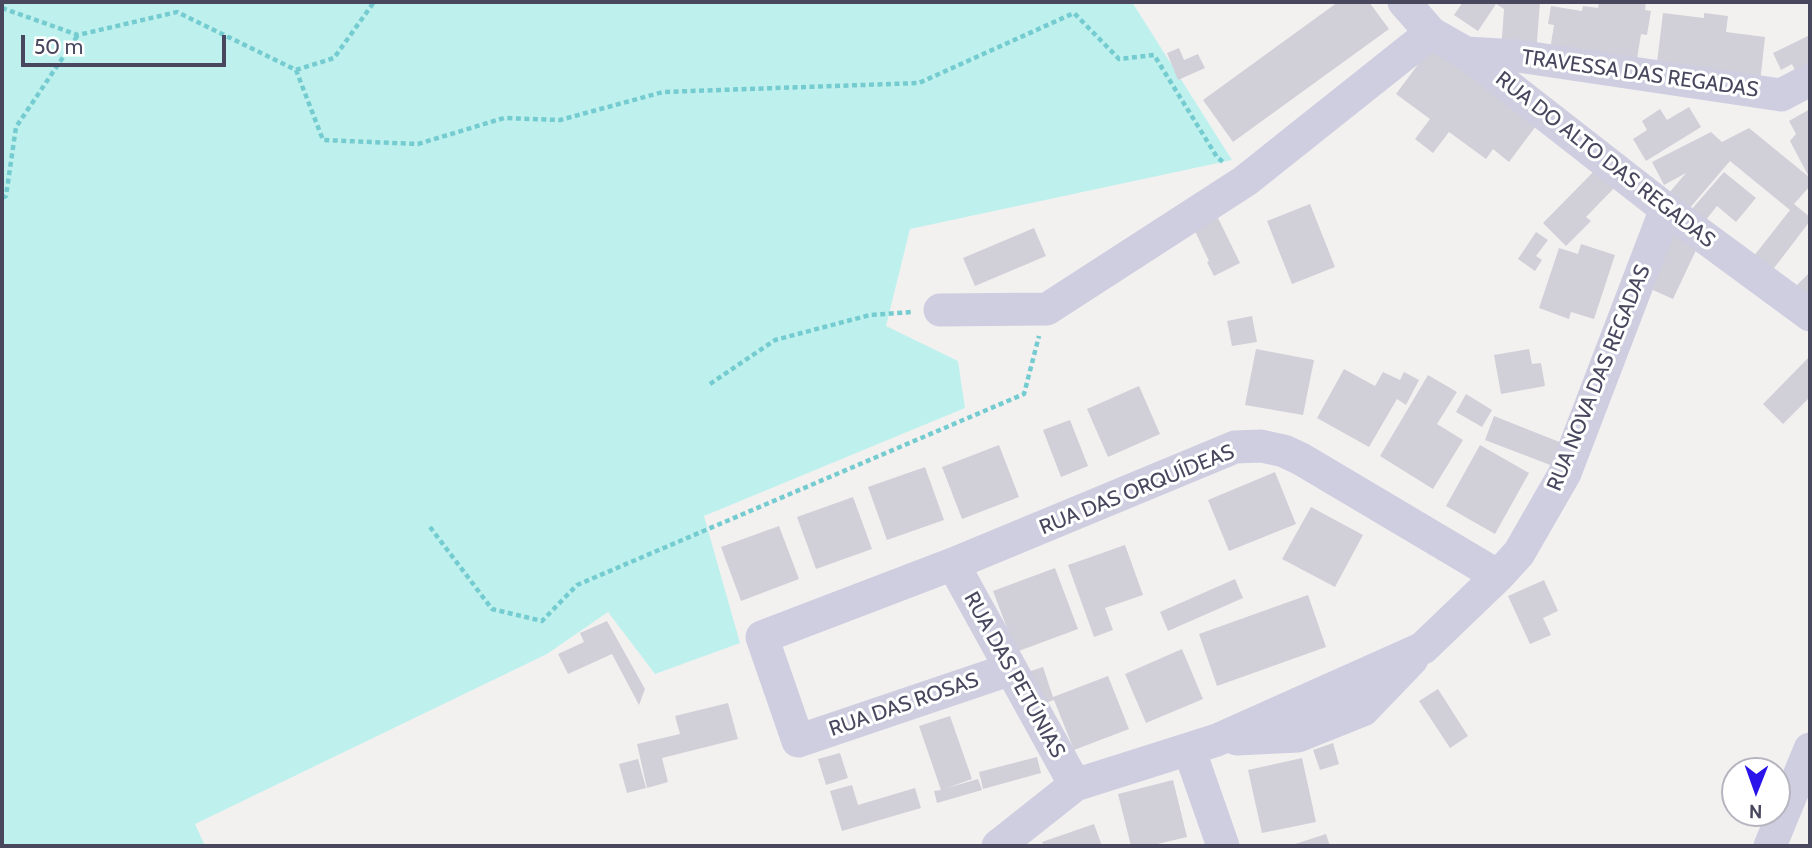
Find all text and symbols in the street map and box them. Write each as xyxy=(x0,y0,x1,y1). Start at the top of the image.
scale bar xyxy=(24,21,229,65)
text: 50 m xyxy=(34,34,83,59)
street label: TRAVESSA DAS REGADAS xyxy=(1520,45,1760,103)
street label: RUA DO ALTO DAS REGADAS xyxy=(1490,67,1720,253)
street label: RUA NOVA DAS REGADAS xyxy=(1542,261,1656,495)
street label: RUA DAS ORQUÍDEAS xyxy=(1036,439,1238,541)
street label: RUA DAS PETÚNIAS xyxy=(958,588,1070,762)
street label: RUA DAS ROSAS xyxy=(826,668,982,742)
north arrow xyxy=(1721,757,1791,827)
text: N xyxy=(1749,800,1763,823)

